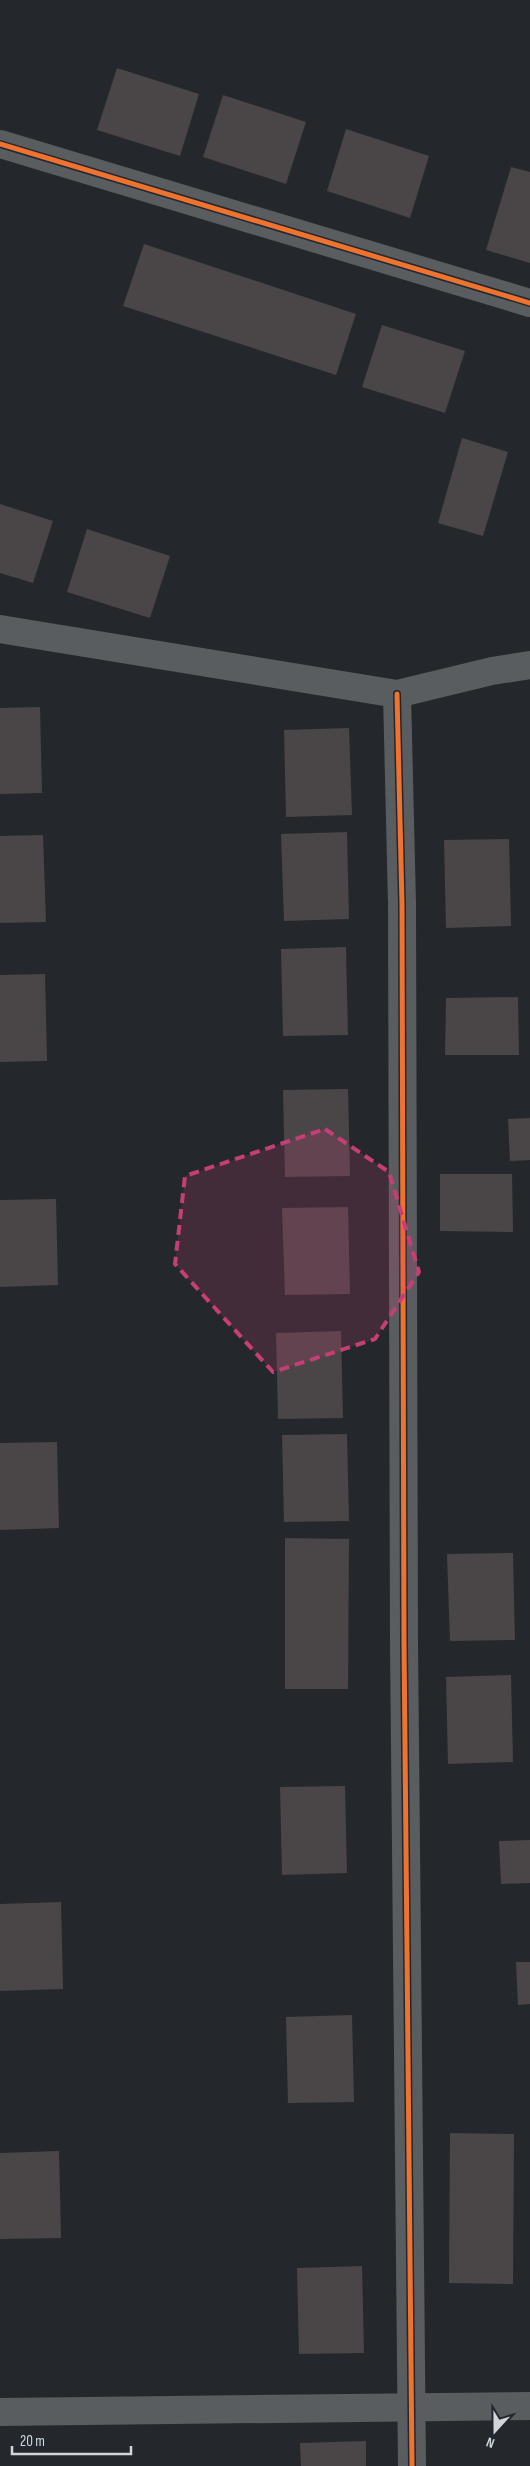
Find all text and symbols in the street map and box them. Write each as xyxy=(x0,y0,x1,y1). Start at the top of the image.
north arrow xyxy=(470,2406,520,2456)
scale bar xyxy=(12,2424,131,2456)
text: 20 m xyxy=(20,2432,45,2451)
text: N xyxy=(484,2433,497,2452)

